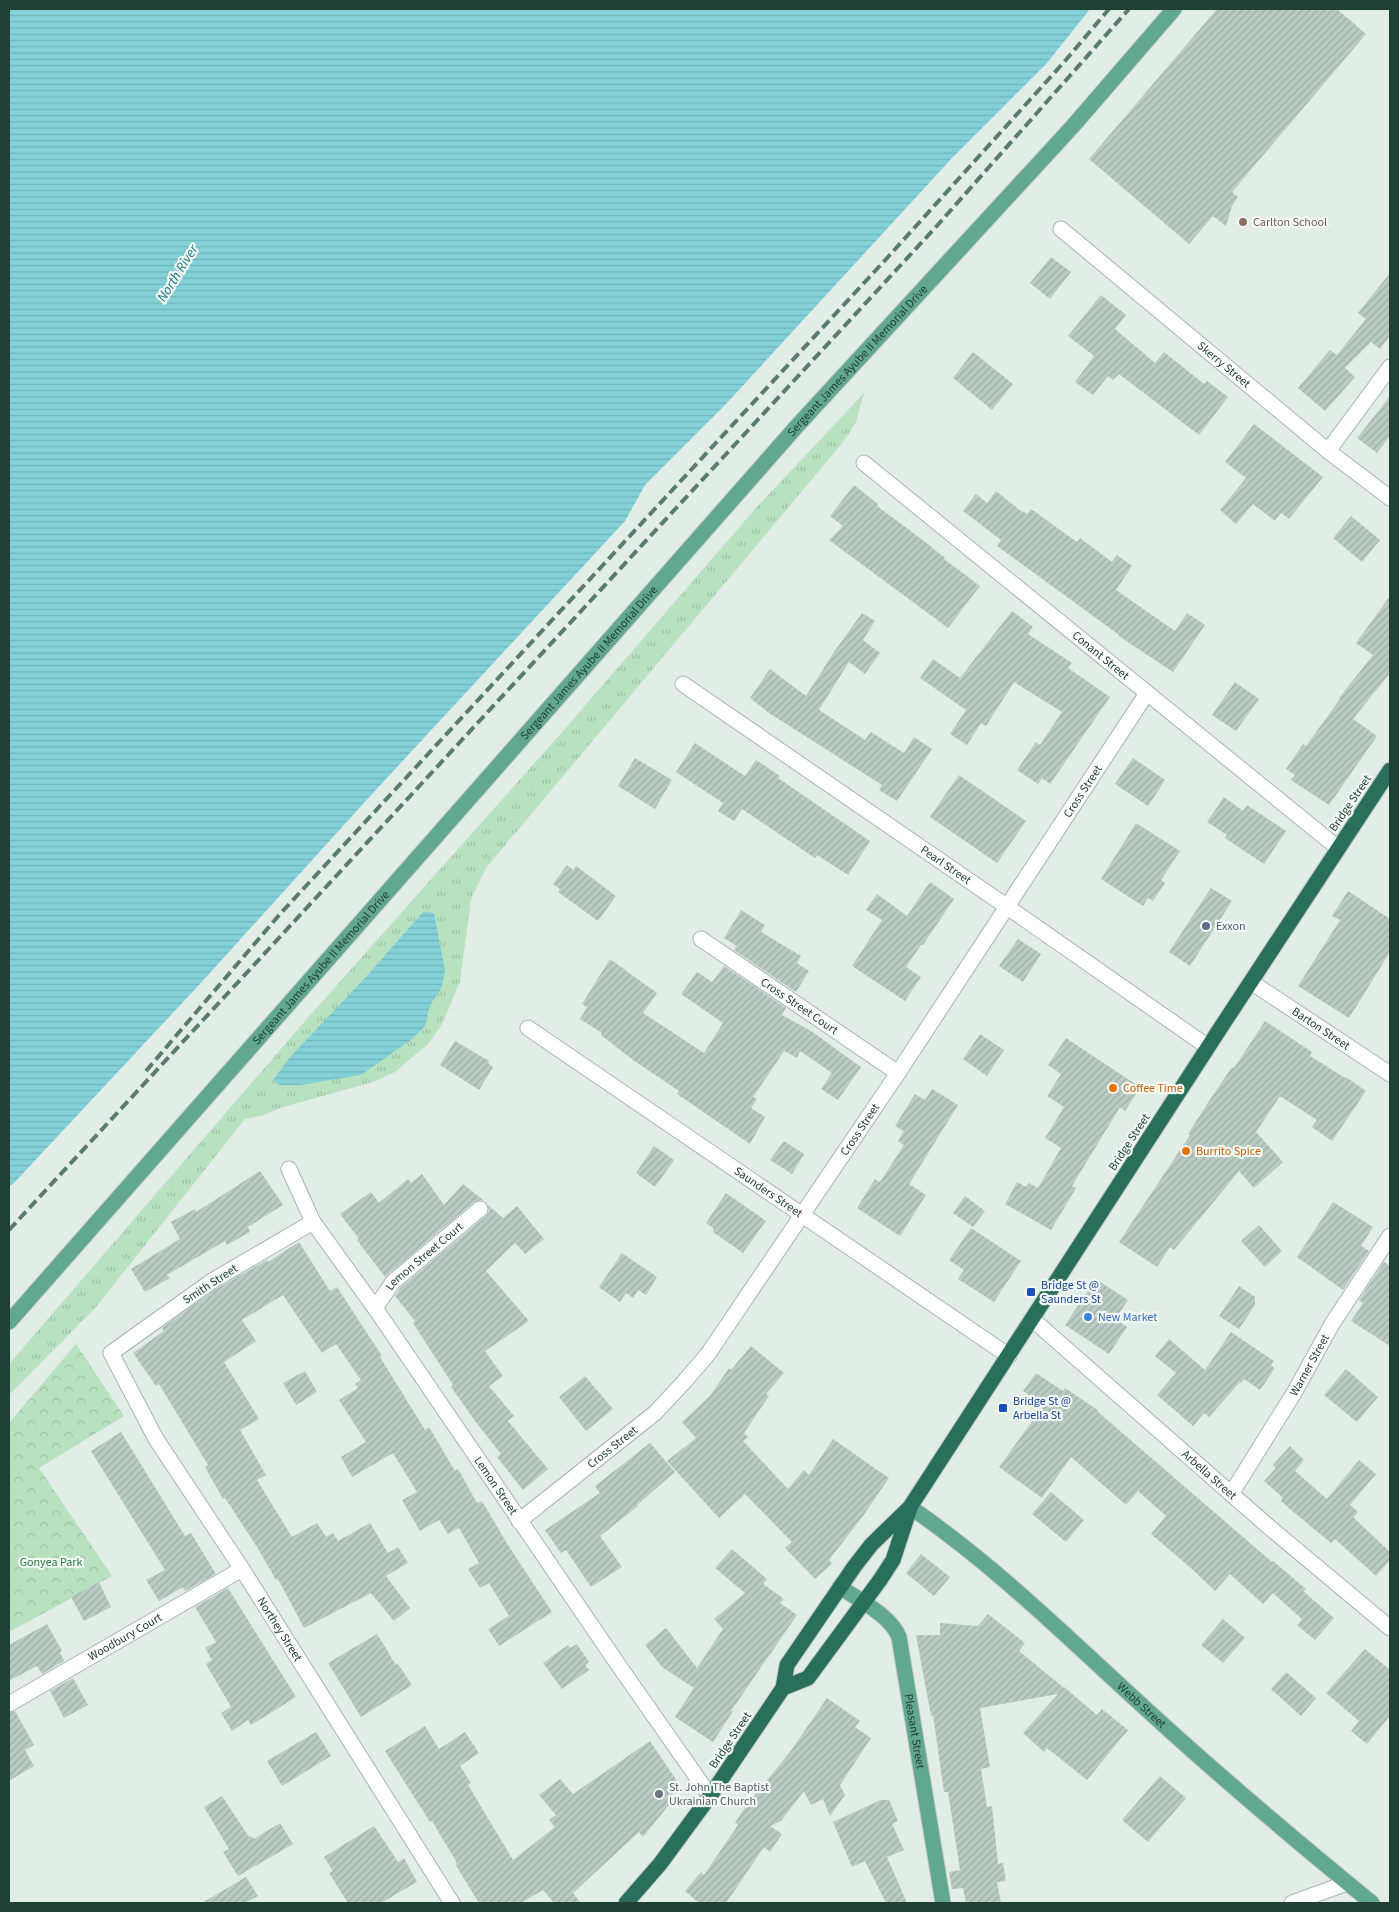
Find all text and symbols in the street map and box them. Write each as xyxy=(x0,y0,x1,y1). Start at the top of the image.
place label: Carlton School xyxy=(1253,214,1327,231)
marker: Carlton School xyxy=(1237,216,1249,228)
water label: North River xyxy=(152,240,204,306)
street label: Sergeant James Ayube II Memorial Drive xyxy=(783,281,932,441)
street label: Skerry Street xyxy=(1193,338,1254,392)
street label: Sergeant James Ayube II Memorial Drive xyxy=(517,582,662,744)
street label: Conant Street xyxy=(1068,627,1133,684)
street label: Cross Street xyxy=(1059,762,1107,821)
street label: Bridge Street xyxy=(1325,772,1376,835)
street label: Pearl Street xyxy=(917,842,974,889)
street label: Sergeant James Ayube II Memorial Drive xyxy=(248,887,394,1049)
place label: Exxon xyxy=(1216,918,1246,935)
marker: Exxon xyxy=(1200,920,1212,932)
street label: Cross Street Court xyxy=(757,974,841,1039)
street label: Barton Street xyxy=(1288,1003,1353,1054)
place label: Coffee Time xyxy=(1123,1080,1183,1097)
marker: Coffee Time xyxy=(1107,1082,1119,1094)
street label: Cross Street xyxy=(836,1100,884,1159)
street label: Bridge Street xyxy=(1105,1110,1154,1174)
place label: Burrito Spice xyxy=(1196,1143,1261,1160)
marker: Burrito Spice xyxy=(1180,1145,1192,1157)
street label: Saunders Street xyxy=(730,1163,806,1222)
street label: Lemon Street Court xyxy=(382,1219,467,1294)
street label: Smith Street xyxy=(179,1260,241,1309)
place label: Bridge St @ Saunders St xyxy=(1041,1277,1101,1308)
marker: Bridge St @ Saunders St xyxy=(1025,1286,1037,1298)
place label: New Market xyxy=(1098,1309,1157,1326)
marker: New Market xyxy=(1082,1311,1094,1323)
street label: Warner Street xyxy=(1286,1331,1334,1399)
place label: Bridge St @ Arbella St xyxy=(1013,1393,1071,1424)
marker: Bridge St @ Arbella St xyxy=(997,1402,1009,1414)
street label: Cross Street xyxy=(584,1422,641,1473)
street label: Arbella Street xyxy=(1178,1446,1240,1504)
street label: Lemon Street xyxy=(470,1453,522,1518)
park label: Gonyea Park xyxy=(20,1554,82,1571)
street label: Northey Street xyxy=(253,1594,306,1665)
street label: Woodbury Court xyxy=(85,1609,165,1665)
street label: Webb Street xyxy=(1113,1678,1170,1732)
street label: Pleasant Street xyxy=(900,1693,929,1770)
street label: Bridge Street xyxy=(705,1709,756,1772)
place label: St. John The Baptist Ukrainian Church xyxy=(669,1779,769,1810)
marker: St. John The Baptist Ukrainian Church xyxy=(653,1788,665,1800)

